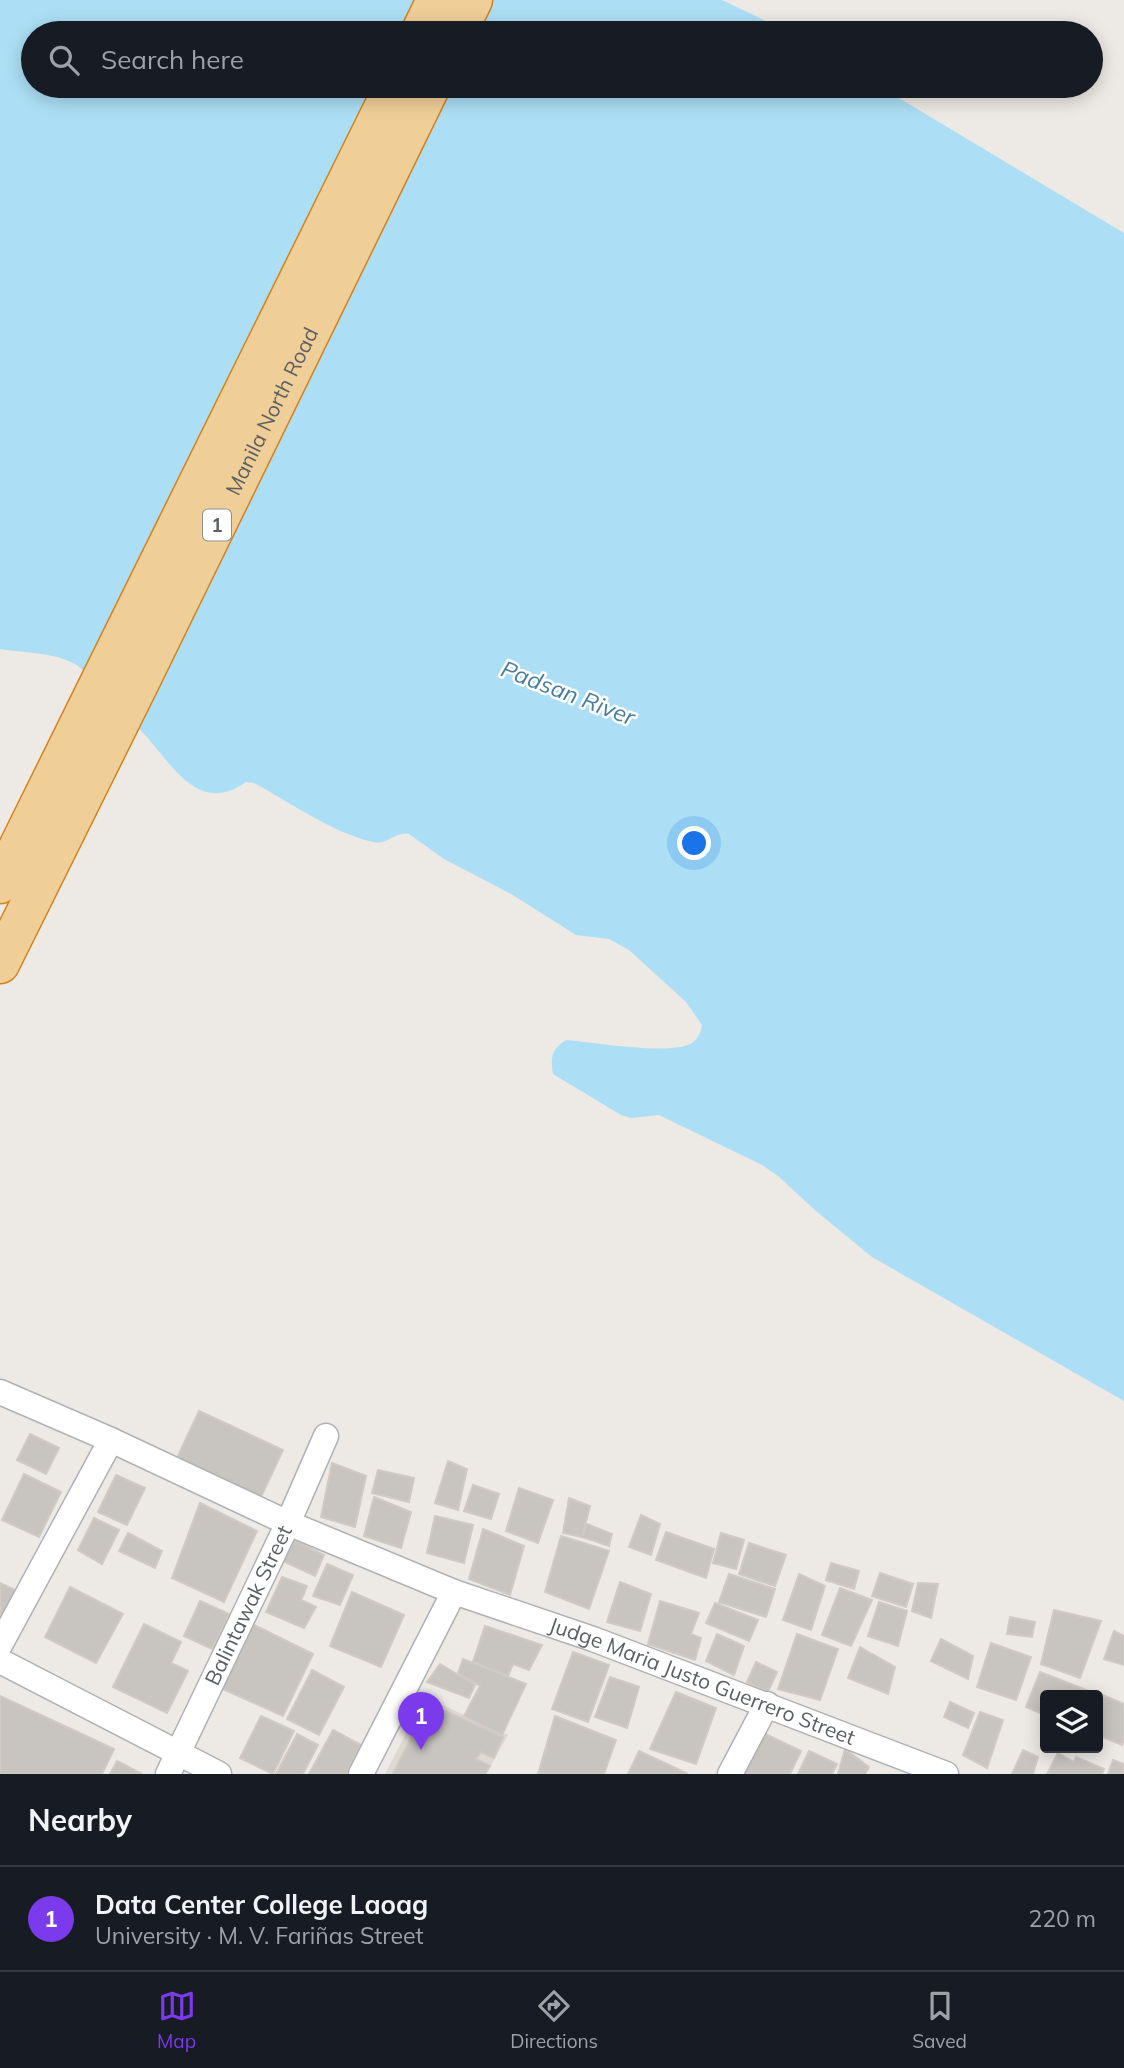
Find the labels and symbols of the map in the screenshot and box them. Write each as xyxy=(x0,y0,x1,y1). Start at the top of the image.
street label: Manila North Road xyxy=(219,323,323,499)
road number: 1 xyxy=(203,510,231,540)
water label: Padsan River xyxy=(497,654,641,732)
your location xyxy=(677,826,711,860)
street label: Balintawak Street xyxy=(198,1521,297,1689)
street label: Judge Maria Justo Guerrero Street xyxy=(546,1611,859,1750)
pin: 1 xyxy=(398,1692,444,1750)

